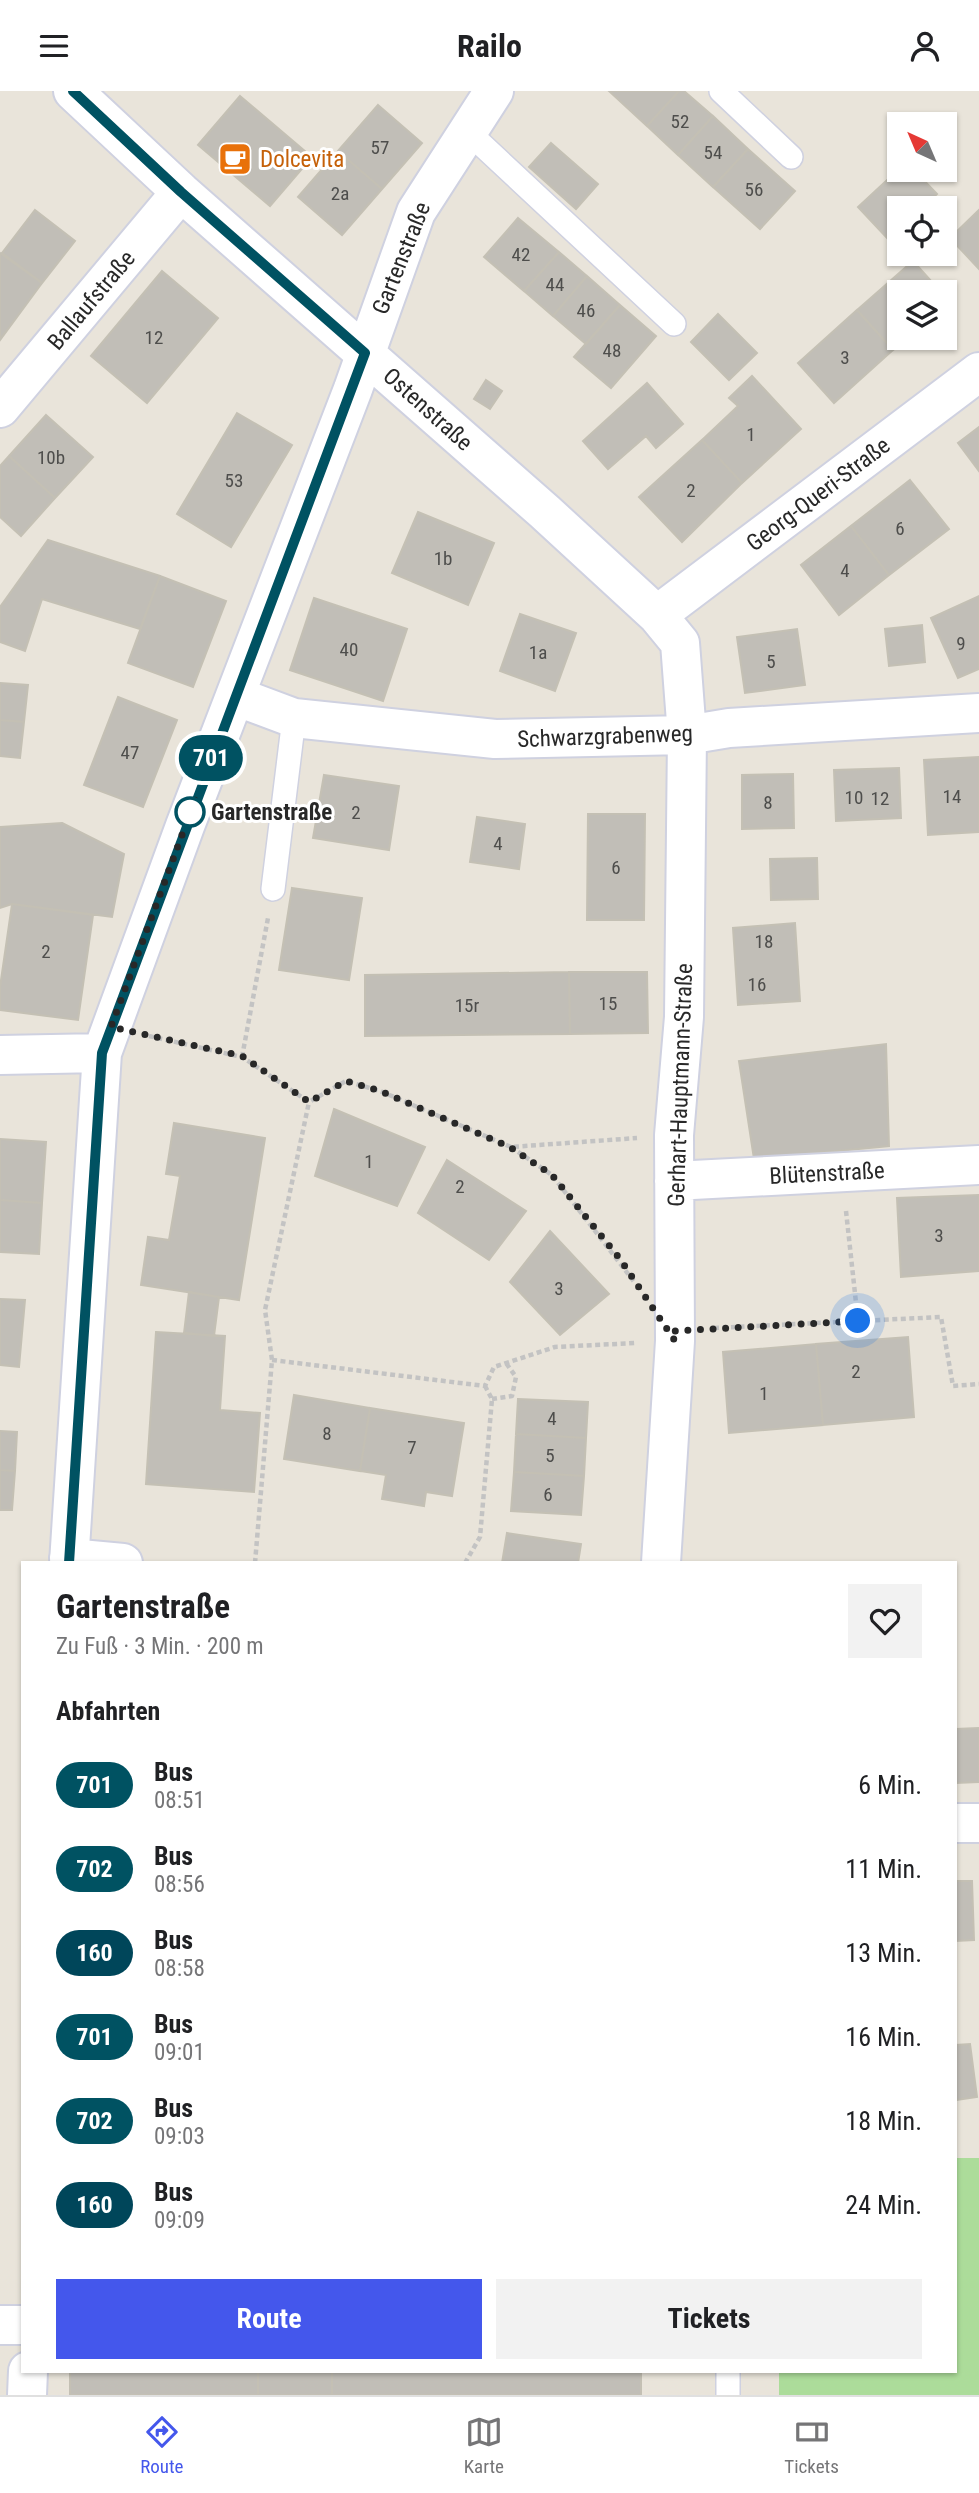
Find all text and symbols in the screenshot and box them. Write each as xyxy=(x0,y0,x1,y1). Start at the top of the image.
icon: menu xyxy=(35,27,73,65)
text: Railo xyxy=(457,27,522,65)
icon: person xyxy=(906,27,944,65)
house number: 52 xyxy=(671,110,689,133)
north arrow xyxy=(887,112,957,182)
map controls xyxy=(887,112,957,350)
house number: 57 xyxy=(371,136,389,159)
cafe icon: Dolcevita xyxy=(216,140,254,178)
house number: 54 xyxy=(704,141,722,164)
place label: Dolcevita xyxy=(260,146,344,173)
house number: 56 xyxy=(745,178,763,201)
house number: 2a xyxy=(331,182,349,205)
button: locate xyxy=(887,196,957,266)
street label: Gartenstraße xyxy=(367,198,436,318)
house number: 42 xyxy=(512,243,530,266)
street label: Ballaufstraße xyxy=(42,245,141,355)
house number: 44 xyxy=(546,273,564,296)
button: layers xyxy=(887,280,957,350)
house number: 46 xyxy=(577,299,595,322)
house number: 12 xyxy=(145,326,163,349)
house number: 48 xyxy=(603,339,621,362)
house number: 3 xyxy=(840,346,850,369)
street label: Ostenstraße xyxy=(377,362,478,456)
house number: 1 xyxy=(746,423,756,446)
street label: Georg-Queri-Straße xyxy=(741,432,895,557)
house number: 10b xyxy=(37,446,65,469)
house number: 53 xyxy=(225,469,243,492)
house number: 2 xyxy=(686,479,696,502)
house number: 6 xyxy=(895,517,905,540)
house number: 1b xyxy=(434,547,452,570)
house number: 4 xyxy=(840,559,850,582)
house number: 9 xyxy=(956,632,966,655)
house number: 40 xyxy=(340,638,358,661)
house number: 1a xyxy=(529,641,547,664)
house number: 5 xyxy=(766,650,776,673)
street label: Schwarzgrabenweg xyxy=(517,720,693,753)
line badge: 701 xyxy=(171,735,251,781)
house number: 47 xyxy=(121,741,139,764)
text: 701 xyxy=(193,744,229,772)
house number: 14 xyxy=(943,785,961,808)
house number: 10 xyxy=(845,786,863,809)
house number: 12 xyxy=(871,787,889,810)
house number: 8 xyxy=(763,791,773,814)
marker: Gartenstraße xyxy=(175,797,205,827)
place label: Gartenstraße xyxy=(211,799,332,826)
house number: 2 xyxy=(351,801,361,824)
house number: 4 xyxy=(493,832,503,855)
house number: 6 xyxy=(611,856,621,879)
house number: 18 xyxy=(755,930,773,953)
house number: 2 xyxy=(41,940,51,963)
street label: Gerhart-Hauptmann-Straße xyxy=(663,963,698,1207)
house number: 16 xyxy=(748,973,766,996)
house number: 15 xyxy=(599,992,617,1015)
house number: 15r xyxy=(455,994,479,1017)
house number: 1 xyxy=(364,1150,374,1173)
street label: Blütenstraße xyxy=(769,1157,885,1190)
house number: 2 xyxy=(455,1175,465,1198)
house number: 3 xyxy=(934,1224,944,1247)
house number: 3 xyxy=(554,1277,564,1300)
your location xyxy=(840,1303,875,1338)
house number: 2 xyxy=(851,1360,861,1383)
house number: 1 xyxy=(759,1382,769,1405)
house number: 4 xyxy=(547,1407,557,1430)
house number: 8 xyxy=(322,1422,332,1445)
house number: 7 xyxy=(407,1436,417,1459)
house number: 5 xyxy=(545,1444,555,1467)
house number: 6 xyxy=(543,1483,553,1506)
button: heart xyxy=(848,1584,922,1658)
text: Gartenstraße xyxy=(56,1587,230,1626)
text: Zu Fuß · 3 Min. · 200 m xyxy=(56,1633,264,1660)
text: Abfahrten xyxy=(56,1696,160,1726)
text: Bus xyxy=(154,1757,193,1787)
text: 6 Min. xyxy=(858,1770,922,1800)
text: 701 xyxy=(76,1771,113,1799)
text: 08:51 xyxy=(154,1787,205,1814)
text: Bus xyxy=(154,1841,193,1871)
text: 11 Min. xyxy=(845,1854,922,1884)
text: 702 xyxy=(76,1855,113,1883)
text: 08:56 xyxy=(154,1871,205,1898)
text: Bus xyxy=(154,1925,193,1955)
text: 13 Min. xyxy=(845,1938,922,1968)
text: 160 xyxy=(76,1939,113,1967)
text: 08:58 xyxy=(154,1955,205,1982)
text: Bus xyxy=(154,2009,193,2039)
text: 16 Min. xyxy=(845,2022,922,2052)
text: 701 xyxy=(76,2023,113,2051)
text: 09:01 xyxy=(154,2039,205,2066)
text: Bus xyxy=(154,2093,193,2123)
text: 18 Min. xyxy=(845,2106,922,2136)
text: 702 xyxy=(76,2107,113,2135)
text: 09:03 xyxy=(154,2123,205,2150)
text: Bus xyxy=(154,2177,193,2207)
text: 24 Min. xyxy=(845,2190,922,2220)
text: 160 xyxy=(76,2191,113,2219)
text: 09:09 xyxy=(154,2207,205,2234)
button: Route xyxy=(56,2279,482,2359)
button: Tickets xyxy=(496,2279,922,2359)
tab: Route xyxy=(140,2413,183,2478)
tab: Karte xyxy=(464,2413,504,2478)
tab: Tickets xyxy=(784,2413,839,2478)

